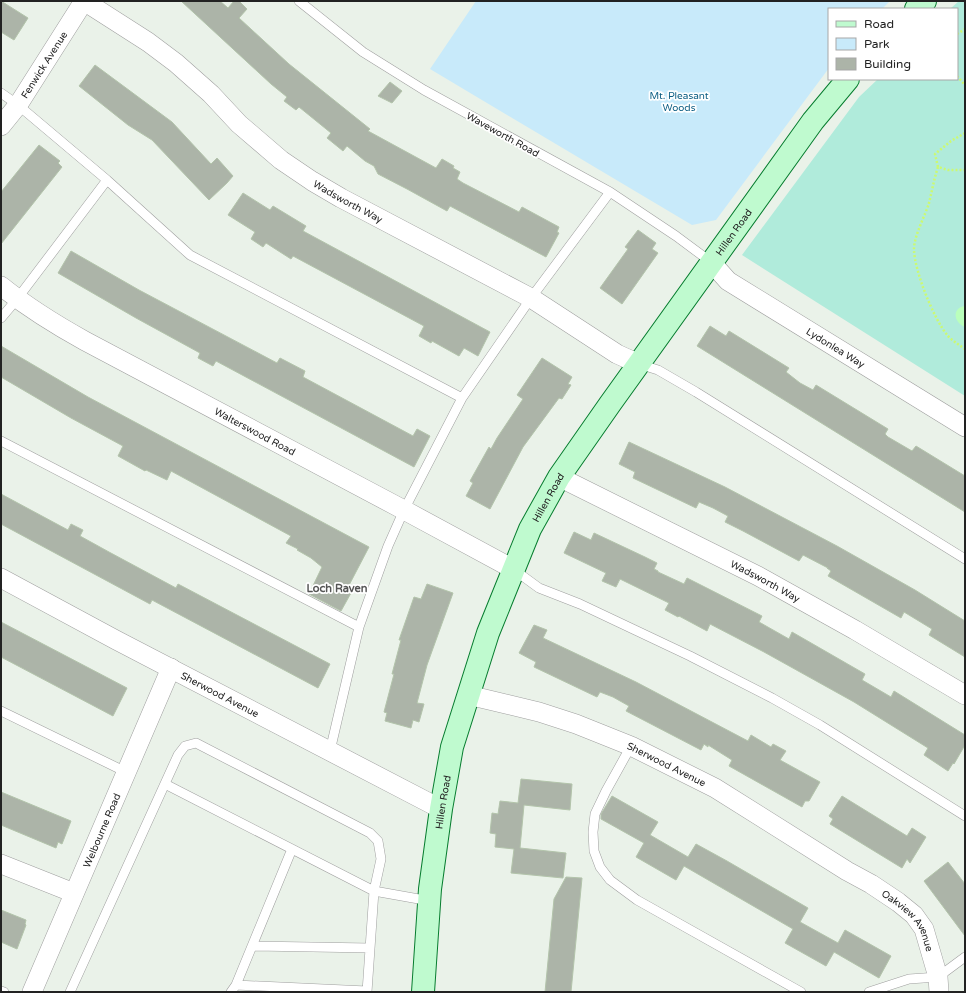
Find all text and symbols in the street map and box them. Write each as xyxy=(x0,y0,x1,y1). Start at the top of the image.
legend xyxy=(828,8,958,80)
text: Road xyxy=(864,17,894,31)
street label: Fenwick Avenue xyxy=(19,29,70,101)
text: Park xyxy=(864,37,890,51)
text: Building xyxy=(864,57,911,71)
park label: Mt. Pleasant Woods xyxy=(649,90,709,114)
street label: Waveworth Road xyxy=(464,110,541,160)
street label: Wadsworth Way xyxy=(311,178,385,226)
street label: Hillen Road xyxy=(713,207,755,258)
street label: Lydonlea Way xyxy=(804,326,867,371)
street label: Walterswood Road xyxy=(212,406,297,458)
street label: Hillen Road xyxy=(530,471,567,524)
street label: Wadsworth Way xyxy=(728,558,802,605)
district label: Loch Raven xyxy=(306,582,368,595)
street label: Sherwood Avenue xyxy=(179,670,261,720)
street label: Sherwood Avenue xyxy=(625,740,708,790)
street label: Hillen Road xyxy=(433,774,454,830)
street label: Welbourne Road xyxy=(81,792,124,870)
street label: Oakview Avenue xyxy=(879,888,935,953)

